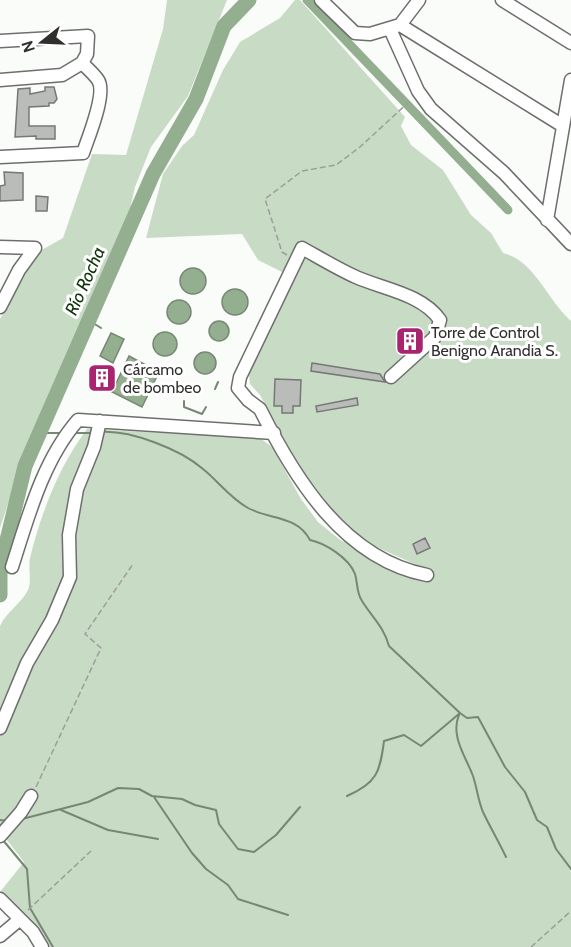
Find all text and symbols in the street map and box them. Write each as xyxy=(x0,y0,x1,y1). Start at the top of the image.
north arrow xyxy=(12,12,72,72)
text: N xyxy=(17,38,39,55)
water label: Río Rocha xyxy=(60,244,110,318)
place label: Torre de Control Benigno Arandia S. xyxy=(431,323,558,360)
building icon: Torre de Control Benigno Arandia S. xyxy=(394,325,426,357)
place label: Cárcamo de bombeo xyxy=(123,360,201,397)
building icon: Cárcamo de bombeo xyxy=(86,362,118,394)

